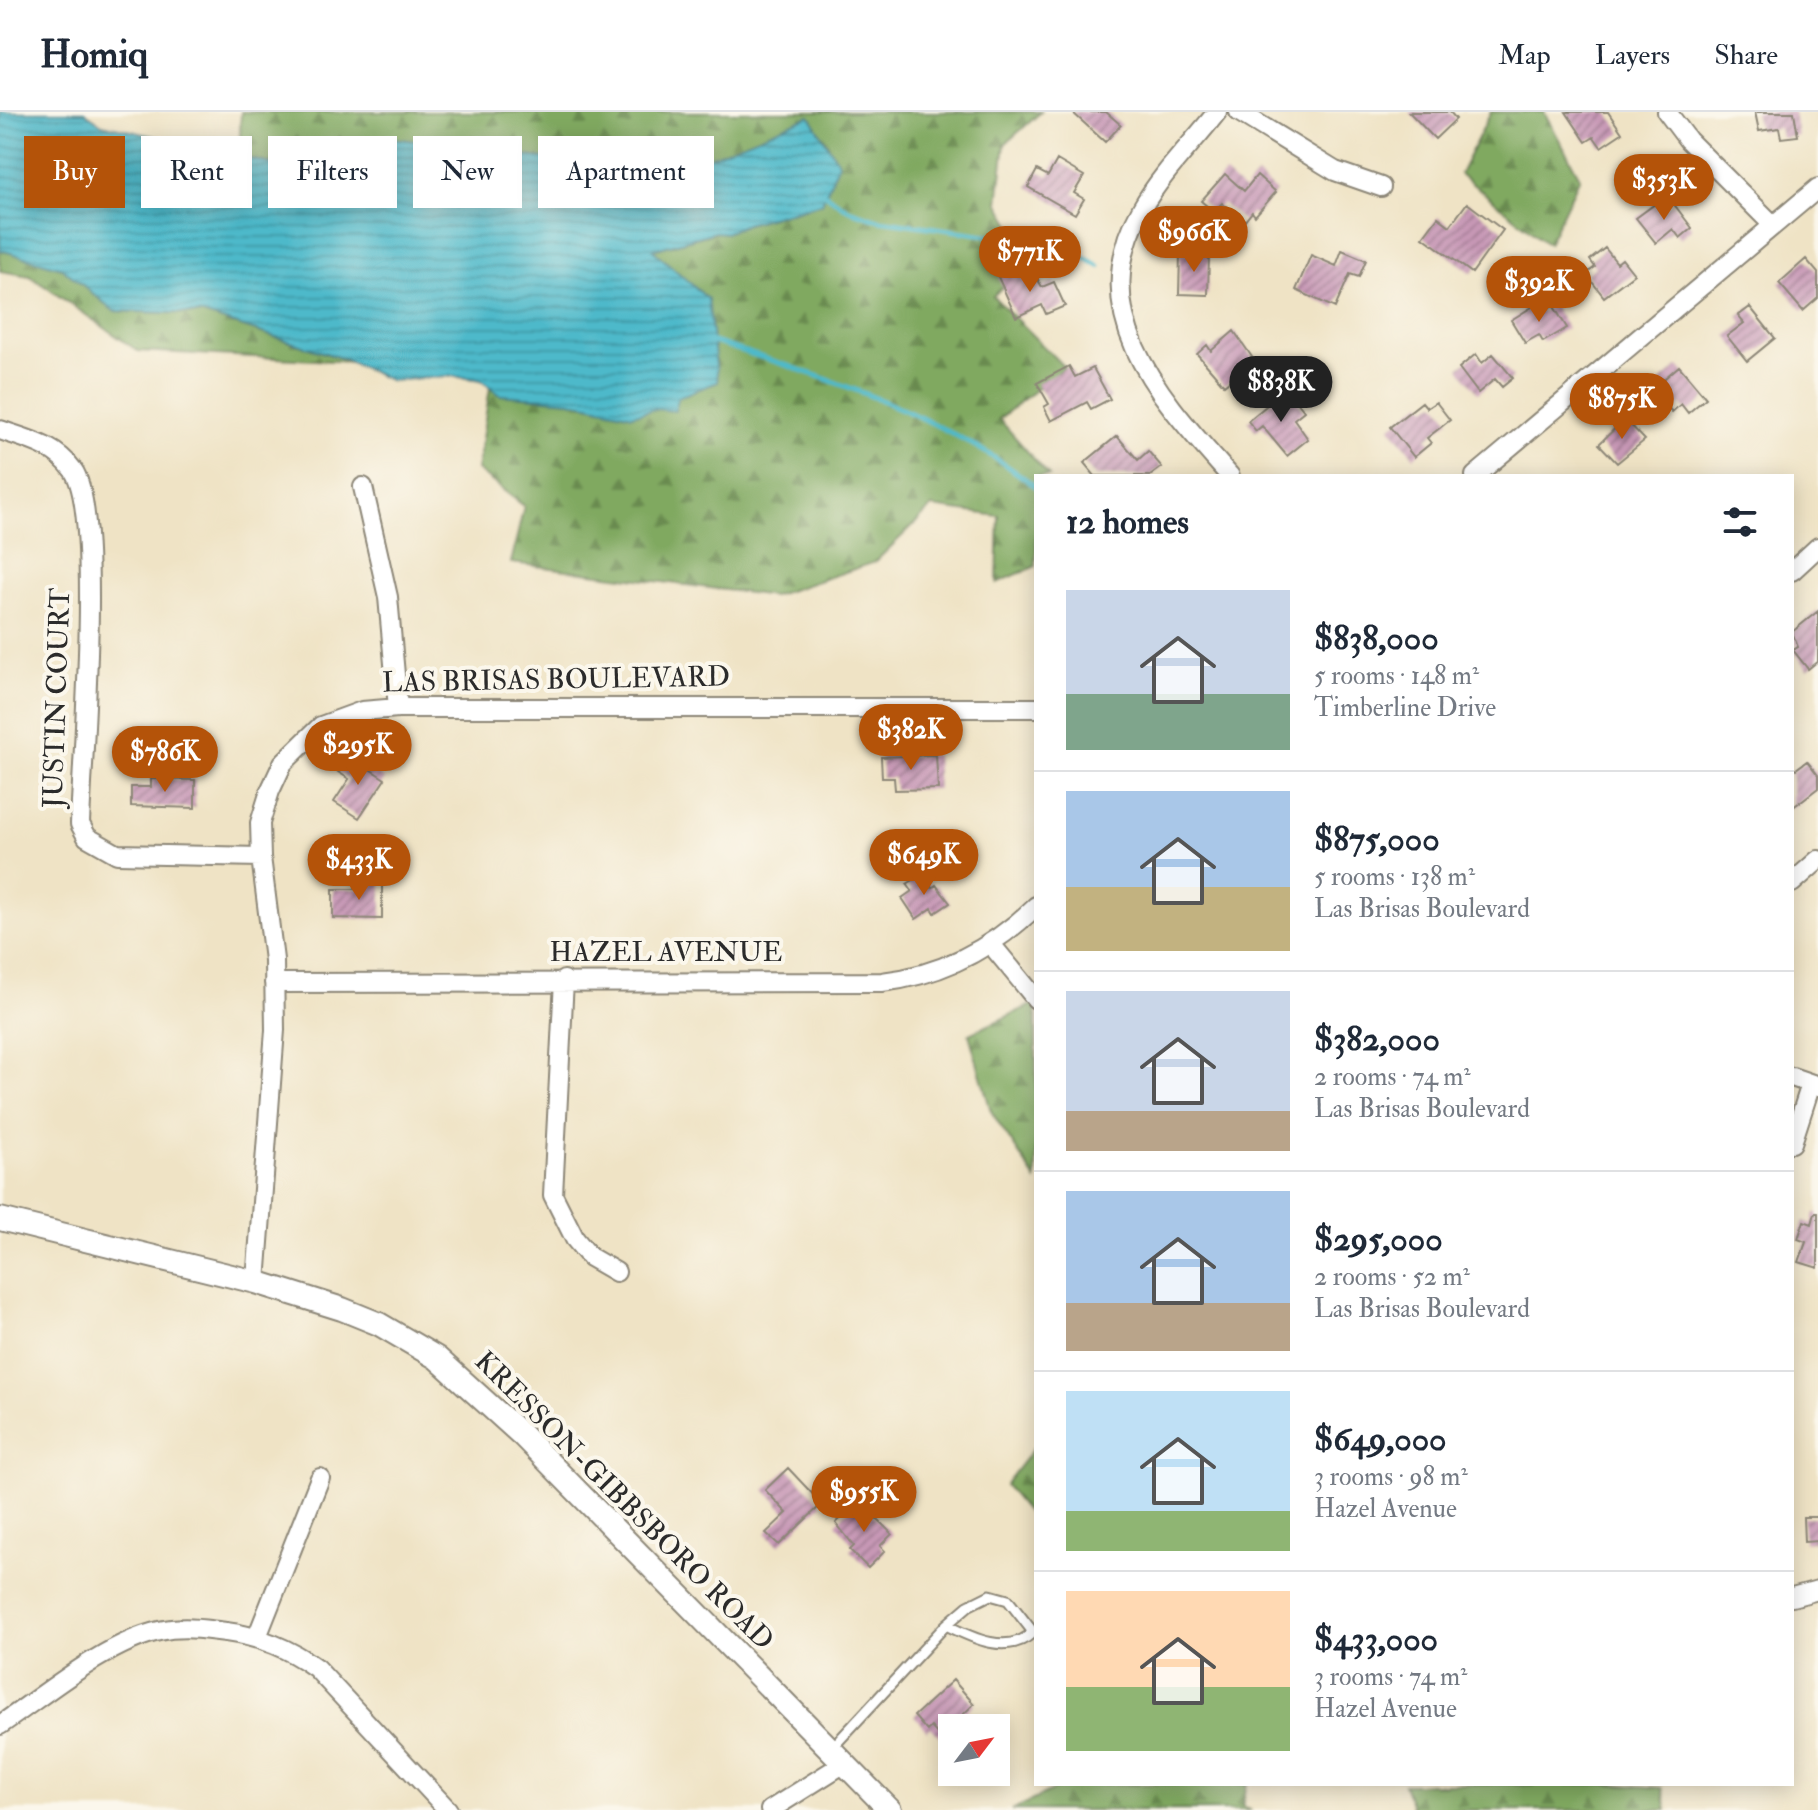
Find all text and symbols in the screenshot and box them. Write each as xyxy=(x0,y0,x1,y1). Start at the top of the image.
text: Homiq xyxy=(40,31,148,79)
text: Map xyxy=(1498,38,1551,73)
text: Layers xyxy=(1595,38,1670,73)
text: Share xyxy=(1714,38,1778,73)
chip: Buy xyxy=(24,136,125,208)
chip: Rent xyxy=(141,136,252,208)
chip: Filters xyxy=(268,136,397,208)
chip: New xyxy=(413,136,522,208)
chip: Apartment xyxy=(538,136,714,208)
pin: $353K xyxy=(1608,154,1720,222)
text: $353K xyxy=(1632,164,1696,196)
pin: $966K xyxy=(1138,206,1250,274)
text: $966K xyxy=(1158,216,1230,248)
pin: $771K xyxy=(974,226,1086,294)
text: $771K xyxy=(997,236,1063,268)
pin: $392K xyxy=(1483,256,1595,324)
text: $392K xyxy=(1504,266,1574,298)
pin: $838K xyxy=(1225,356,1337,424)
text: $838K xyxy=(1247,366,1315,398)
pin: $875K xyxy=(1566,373,1678,441)
text: $875K xyxy=(1588,383,1656,415)
icon: filters xyxy=(1718,500,1762,544)
text: 12 homes xyxy=(1066,501,1189,544)
street label: JUSTIN COURT xyxy=(36,587,78,810)
text: $838,000 xyxy=(1314,617,1439,660)
icon: home xyxy=(1130,622,1226,718)
street label: LAS BRISAS BOULEVARD xyxy=(382,659,730,701)
text: 5 rooms · 148 m² xyxy=(1314,660,1479,692)
text: Timberline Drive xyxy=(1314,692,1496,724)
pin: $382K xyxy=(855,704,967,772)
text: $382K xyxy=(877,714,945,746)
pin: $295K xyxy=(302,719,414,787)
pin: $786K xyxy=(109,726,221,794)
text: $295K xyxy=(323,729,393,761)
text: $786K xyxy=(130,736,200,768)
text: $875,000 xyxy=(1314,818,1440,861)
icon: home xyxy=(1130,823,1226,919)
pin: $649K xyxy=(868,829,980,897)
pin: $433K xyxy=(303,834,415,902)
text: $649K xyxy=(887,839,961,871)
text: $433K xyxy=(326,844,392,876)
text: 5 rooms · 138 m² xyxy=(1314,861,1475,893)
text: Las Brisas Boulevard xyxy=(1314,893,1530,925)
street label: HAZEL AVENUE xyxy=(550,935,782,970)
text: $382,000 xyxy=(1314,1018,1440,1061)
icon: home xyxy=(1130,1023,1226,1119)
text: 2 rooms · 74 m² xyxy=(1314,1061,1471,1093)
text: Las Brisas Boulevard xyxy=(1314,1093,1530,1125)
text: $295,000 xyxy=(1314,1218,1443,1261)
icon: home xyxy=(1130,1223,1226,1319)
text: 2 rooms · 52 m² xyxy=(1314,1261,1470,1293)
text: Las Brisas Boulevard xyxy=(1314,1293,1530,1325)
street label: KRESSON-GIBBSBORO ROAD xyxy=(467,1344,781,1658)
text: $649,000 xyxy=(1314,1418,1447,1461)
icon: home xyxy=(1130,1423,1226,1519)
text: 3 rooms · 98 m² xyxy=(1314,1461,1468,1493)
pin: $955K xyxy=(808,1466,920,1534)
text: $955K xyxy=(829,1476,899,1508)
text: Hazel Avenue xyxy=(1314,1493,1457,1525)
text: $433,000 xyxy=(1314,1618,1438,1661)
icon: home xyxy=(1130,1623,1226,1719)
text: 3 rooms · 74 m² xyxy=(1314,1661,1467,1693)
text: Hazel Avenue xyxy=(1314,1693,1457,1725)
north arrow xyxy=(938,1714,1010,1786)
map controls xyxy=(938,1714,1010,1786)

